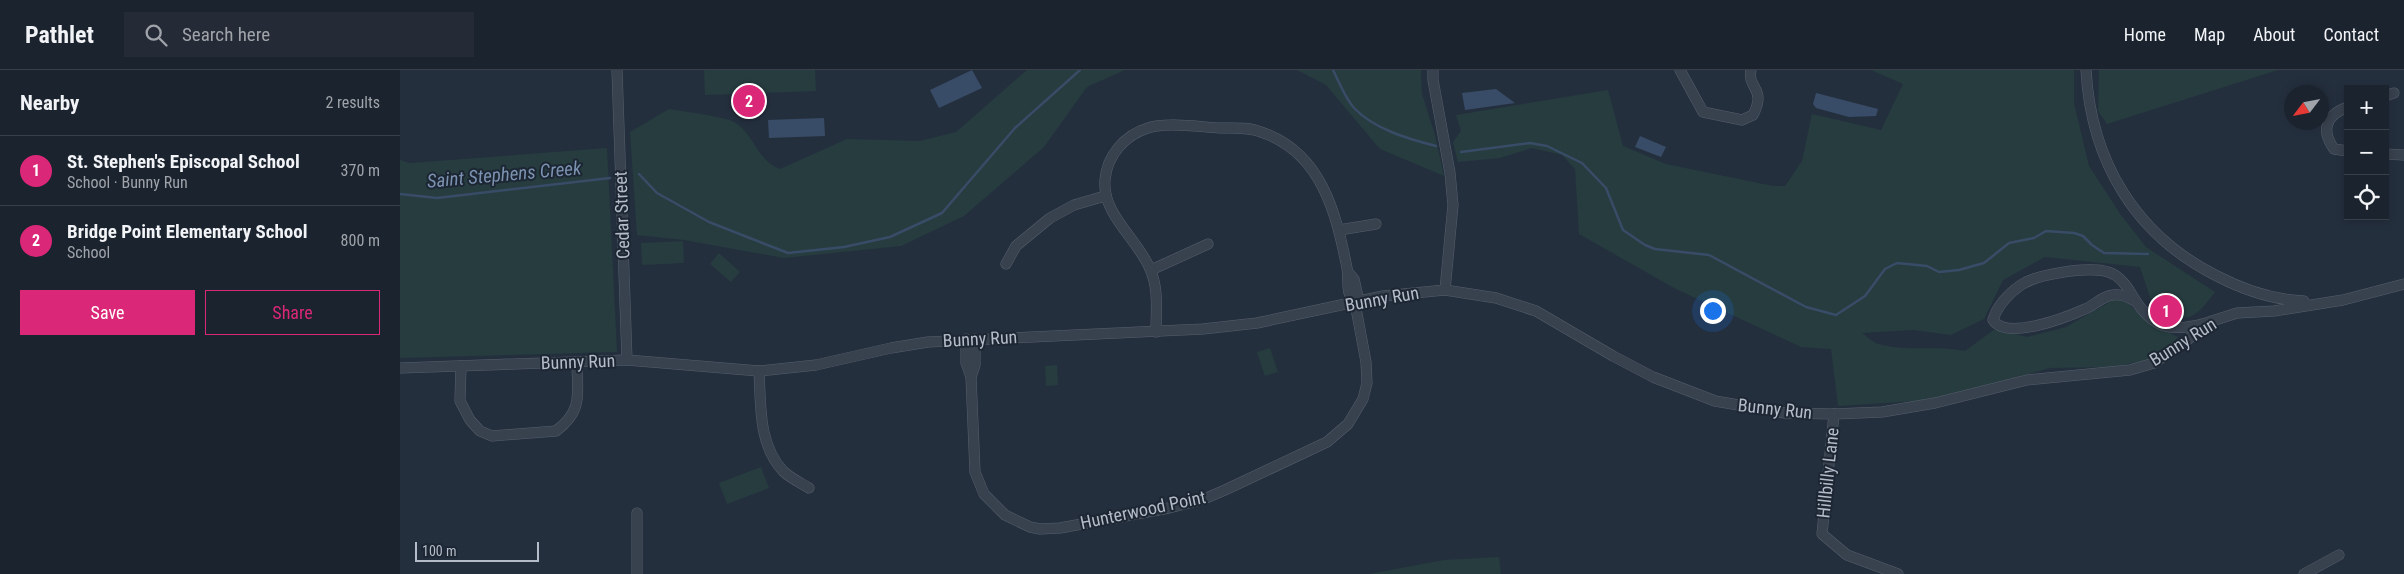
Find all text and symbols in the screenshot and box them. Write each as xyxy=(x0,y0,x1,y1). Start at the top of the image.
search box xyxy=(124,12,474,57)
text: Pathlet xyxy=(25,21,94,49)
icon: search xyxy=(142,21,170,49)
text: Search here xyxy=(182,23,270,46)
text: Home xyxy=(2124,24,2166,45)
text: Map xyxy=(2194,24,2225,45)
text: About xyxy=(2253,24,2295,45)
text: Contact xyxy=(2323,24,2379,45)
pin: 2 xyxy=(733,82,765,120)
north arrow xyxy=(2284,85,2329,130)
map controls xyxy=(2344,85,2389,220)
button: + xyxy=(2344,85,2389,130)
text: Nearby xyxy=(20,91,79,115)
text: 2 results xyxy=(325,93,380,112)
button: − xyxy=(2344,130,2389,175)
text: St. Stephen's Episcopal School xyxy=(67,150,300,173)
water label: Saint Stephens Creek xyxy=(426,156,583,193)
text: 1 xyxy=(32,161,40,180)
text: 370 m xyxy=(341,161,380,180)
street label: Cedar Street xyxy=(609,171,634,259)
text: School · Bunny Run xyxy=(67,173,188,192)
button: locate xyxy=(2344,175,2389,220)
text: Bridge Point Elementary School xyxy=(67,220,308,243)
text: 2 xyxy=(32,231,40,250)
text: 800 m xyxy=(341,231,380,250)
text: School xyxy=(67,243,110,262)
street label: Bunny Run xyxy=(1343,282,1420,315)
button: Save xyxy=(20,290,195,335)
button: Share xyxy=(205,290,380,335)
pin: 1 xyxy=(2150,292,2182,330)
your location xyxy=(1700,298,1726,324)
street label: Bunny Run xyxy=(2146,313,2220,370)
street label: Bunny Run xyxy=(942,326,1018,351)
street label: Bunny Run xyxy=(540,350,616,373)
street label: Bunny Run xyxy=(1737,394,1813,423)
street label: Hillbilly Lane xyxy=(1812,427,1843,519)
street label: Hunterwood Point xyxy=(1078,486,1208,533)
scale bar xyxy=(415,539,539,562)
text: 100 m xyxy=(422,543,457,559)

